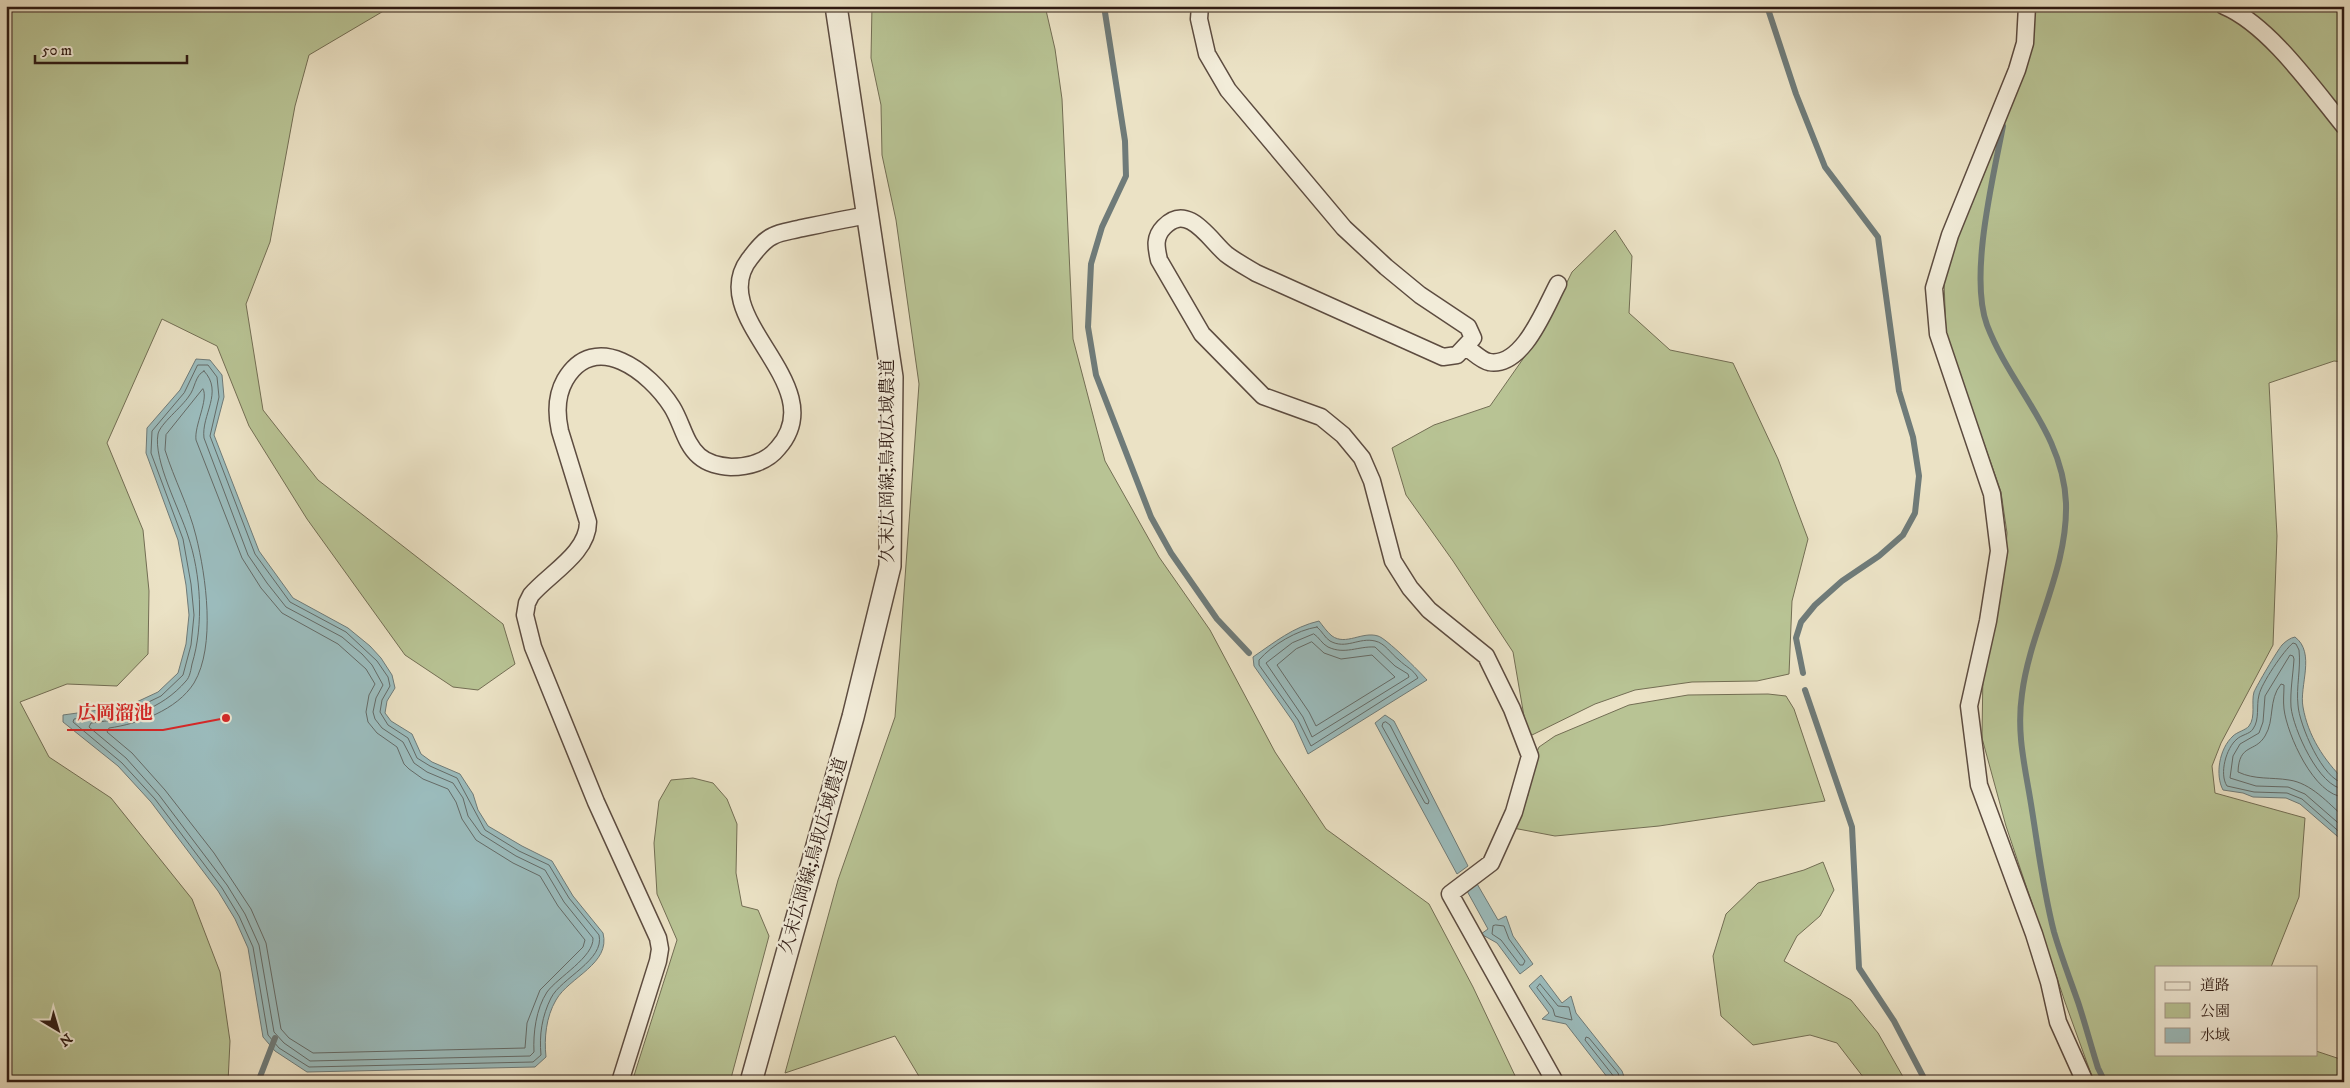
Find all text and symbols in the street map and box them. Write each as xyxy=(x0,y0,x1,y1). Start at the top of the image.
scale bar xyxy=(35,32,188,64)
text: 50 m xyxy=(42,41,72,60)
street label: 久末広岡線;鳥取広域農道 xyxy=(877,359,899,563)
callout: 広岡溜池 xyxy=(67,696,163,730)
text: 広岡溜池 xyxy=(77,702,153,725)
street label: 久末広岡線;鳥取広域農道 xyxy=(775,755,853,957)
legend xyxy=(2155,966,2318,1056)
text: 道路 xyxy=(2200,976,2230,995)
text: 公園 xyxy=(2200,1002,2230,1021)
north arrow xyxy=(32,1006,82,1056)
text: 水域 xyxy=(2200,1026,2230,1045)
text: N xyxy=(55,1029,75,1050)

